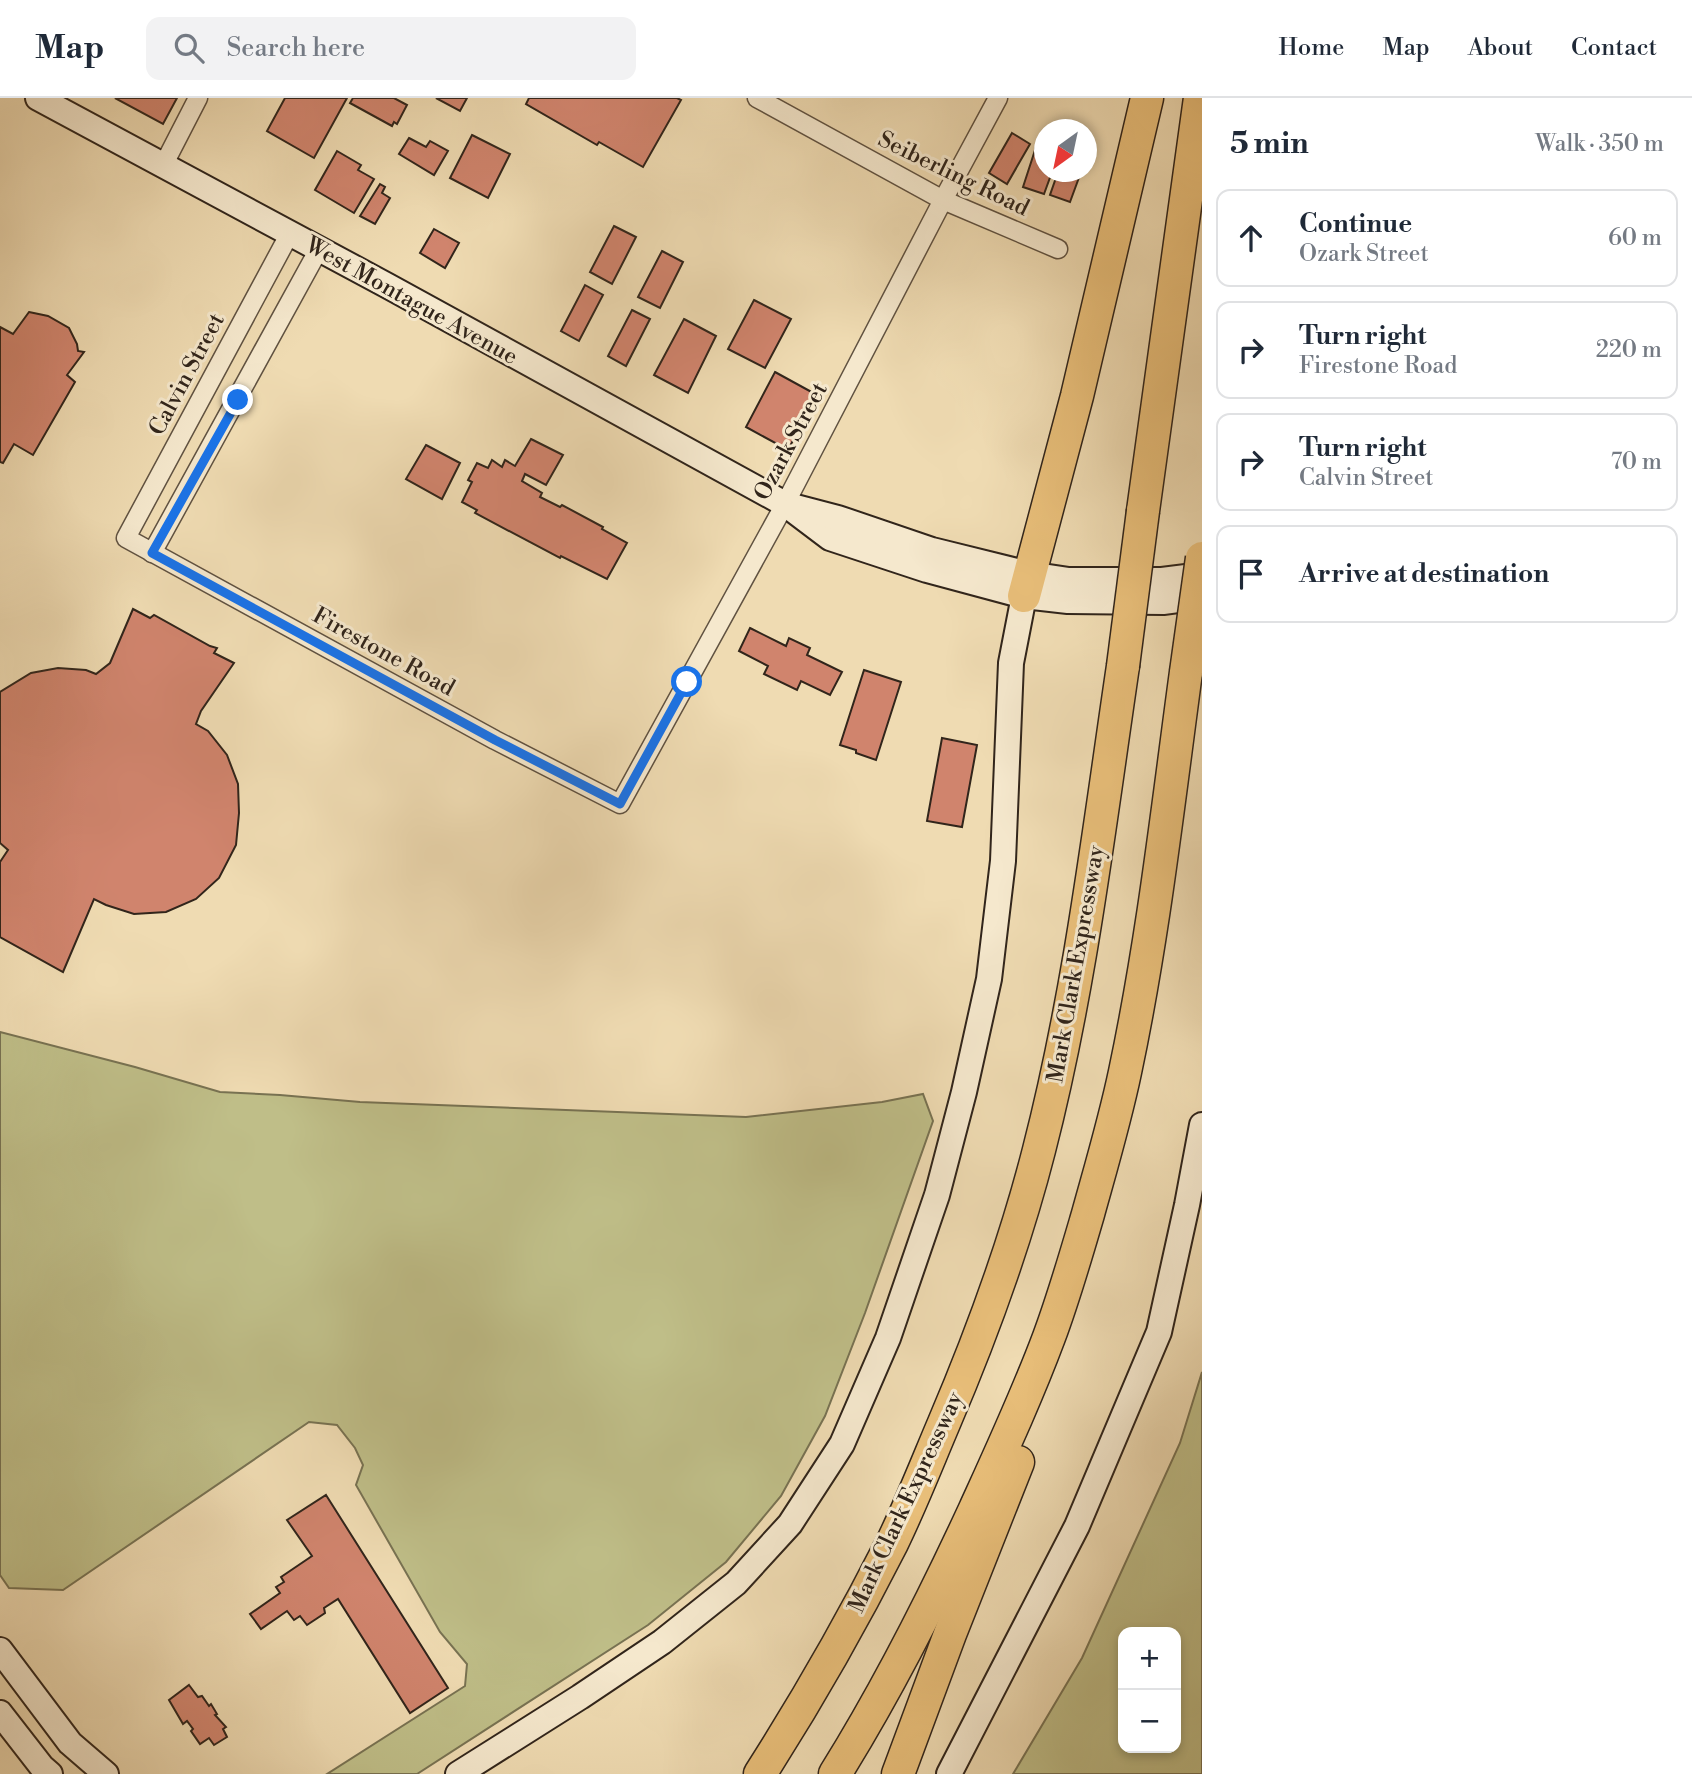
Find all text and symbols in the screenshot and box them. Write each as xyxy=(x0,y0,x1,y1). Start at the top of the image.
search box xyxy=(146,17,636,80)
text: Map xyxy=(35,28,104,69)
icon: search xyxy=(170,29,208,67)
text: Search here xyxy=(226,32,365,64)
text: Home xyxy=(1279,33,1344,63)
text: Map xyxy=(1382,33,1430,63)
text: About xyxy=(1468,33,1533,63)
text: Contact xyxy=(1571,33,1657,63)
north arrow xyxy=(1034,119,1097,182)
street label: Seiberling Road xyxy=(873,125,1034,223)
text: 5 min xyxy=(1230,125,1309,163)
text: Walk · 350 m xyxy=(1535,130,1664,158)
text: Continue xyxy=(1299,208,1412,240)
icon: ahead xyxy=(1232,219,1270,257)
text: 60 m xyxy=(1608,224,1662,252)
street label: West Montague Avenue xyxy=(300,230,523,371)
text: Ozark Street xyxy=(1299,240,1429,268)
street label: Calvin Street xyxy=(143,309,231,440)
text: Turn right xyxy=(1299,320,1427,352)
icon: right xyxy=(1232,331,1270,369)
text: 220 m xyxy=(1596,336,1662,364)
text: Firestone Road xyxy=(1299,352,1457,380)
street label: Ozark Street xyxy=(748,378,834,505)
route end xyxy=(222,384,253,415)
text: Turn right xyxy=(1299,432,1427,464)
icon: right xyxy=(1232,443,1270,481)
text: 70 m xyxy=(1611,448,1662,476)
text: Calvin Street xyxy=(1299,464,1433,492)
icon: arrive xyxy=(1232,555,1270,593)
text: Arrive at destination xyxy=(1299,558,1549,590)
street label: Firestone Road xyxy=(308,601,460,702)
route start xyxy=(671,666,702,697)
street label: Mark Clark Expressway xyxy=(1041,843,1111,1085)
street label: Mark Clark Expressway xyxy=(842,1387,970,1617)
map controls xyxy=(1118,1627,1181,1753)
button: + xyxy=(1118,1627,1181,1690)
button: − xyxy=(1118,1690,1181,1753)

